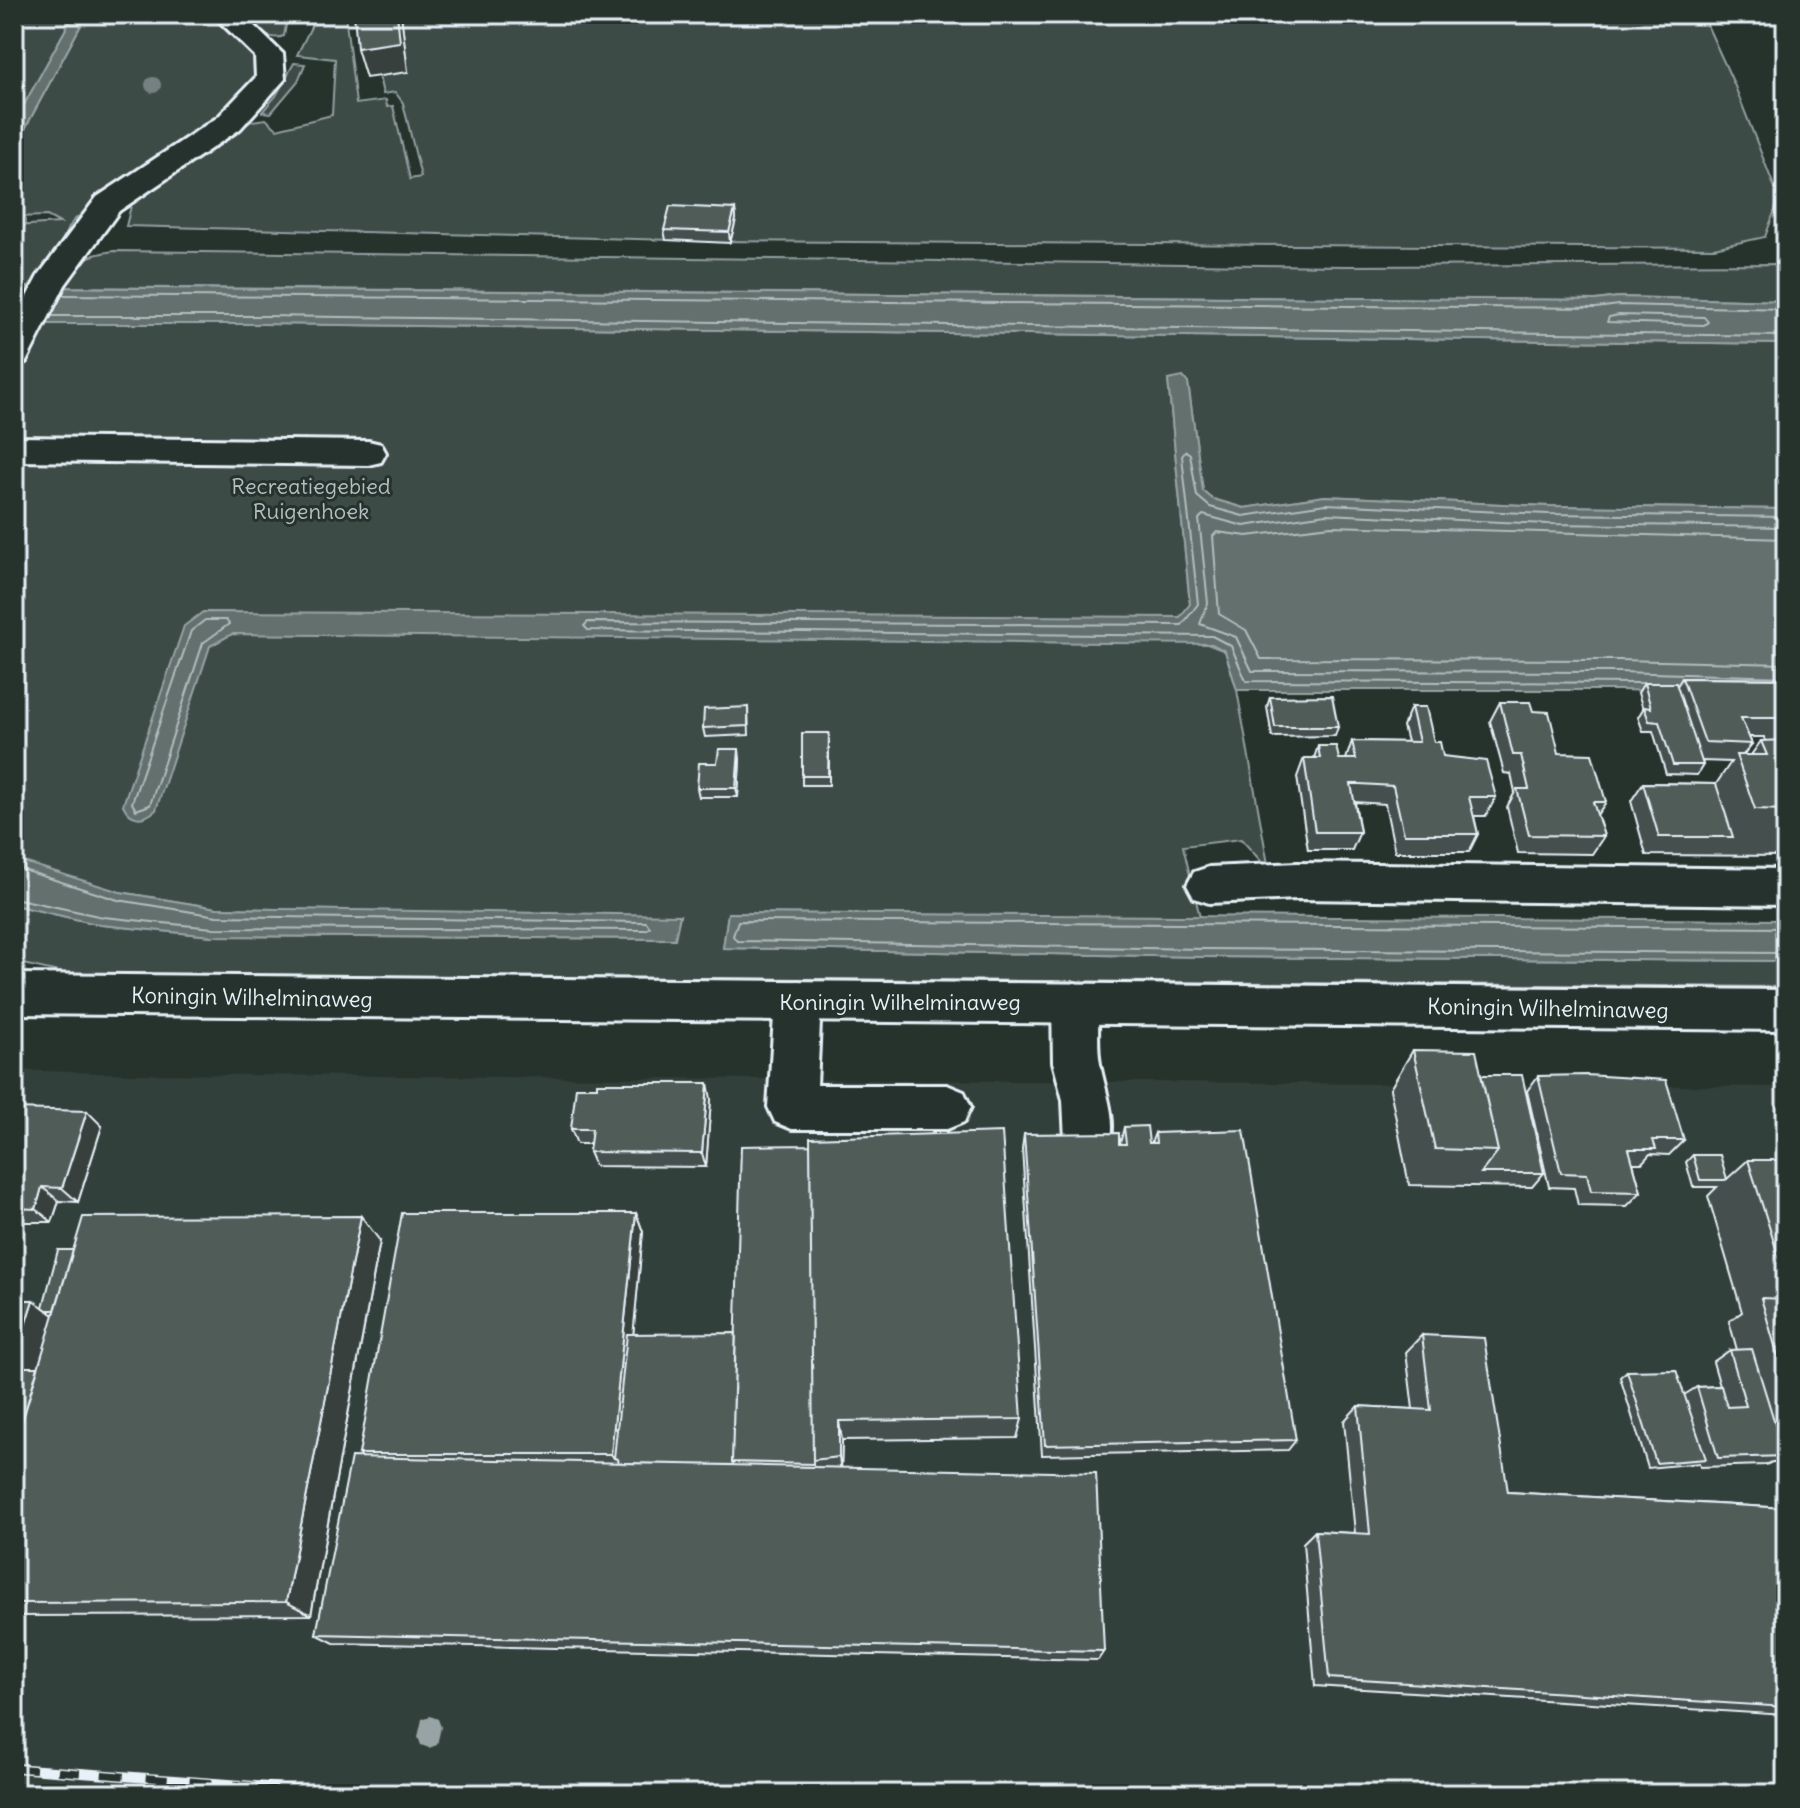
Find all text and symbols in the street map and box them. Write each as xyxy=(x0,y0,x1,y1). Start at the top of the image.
park label: Recreatiegebied Ruigenhoek xyxy=(231,472,391,525)
street label: Koningin Wilhelminaweg xyxy=(131,981,373,1013)
street label: Koningin Wilhelminaweg xyxy=(779,988,1021,1016)
street label: Koningin Wilhelminaweg xyxy=(1427,992,1669,1024)

